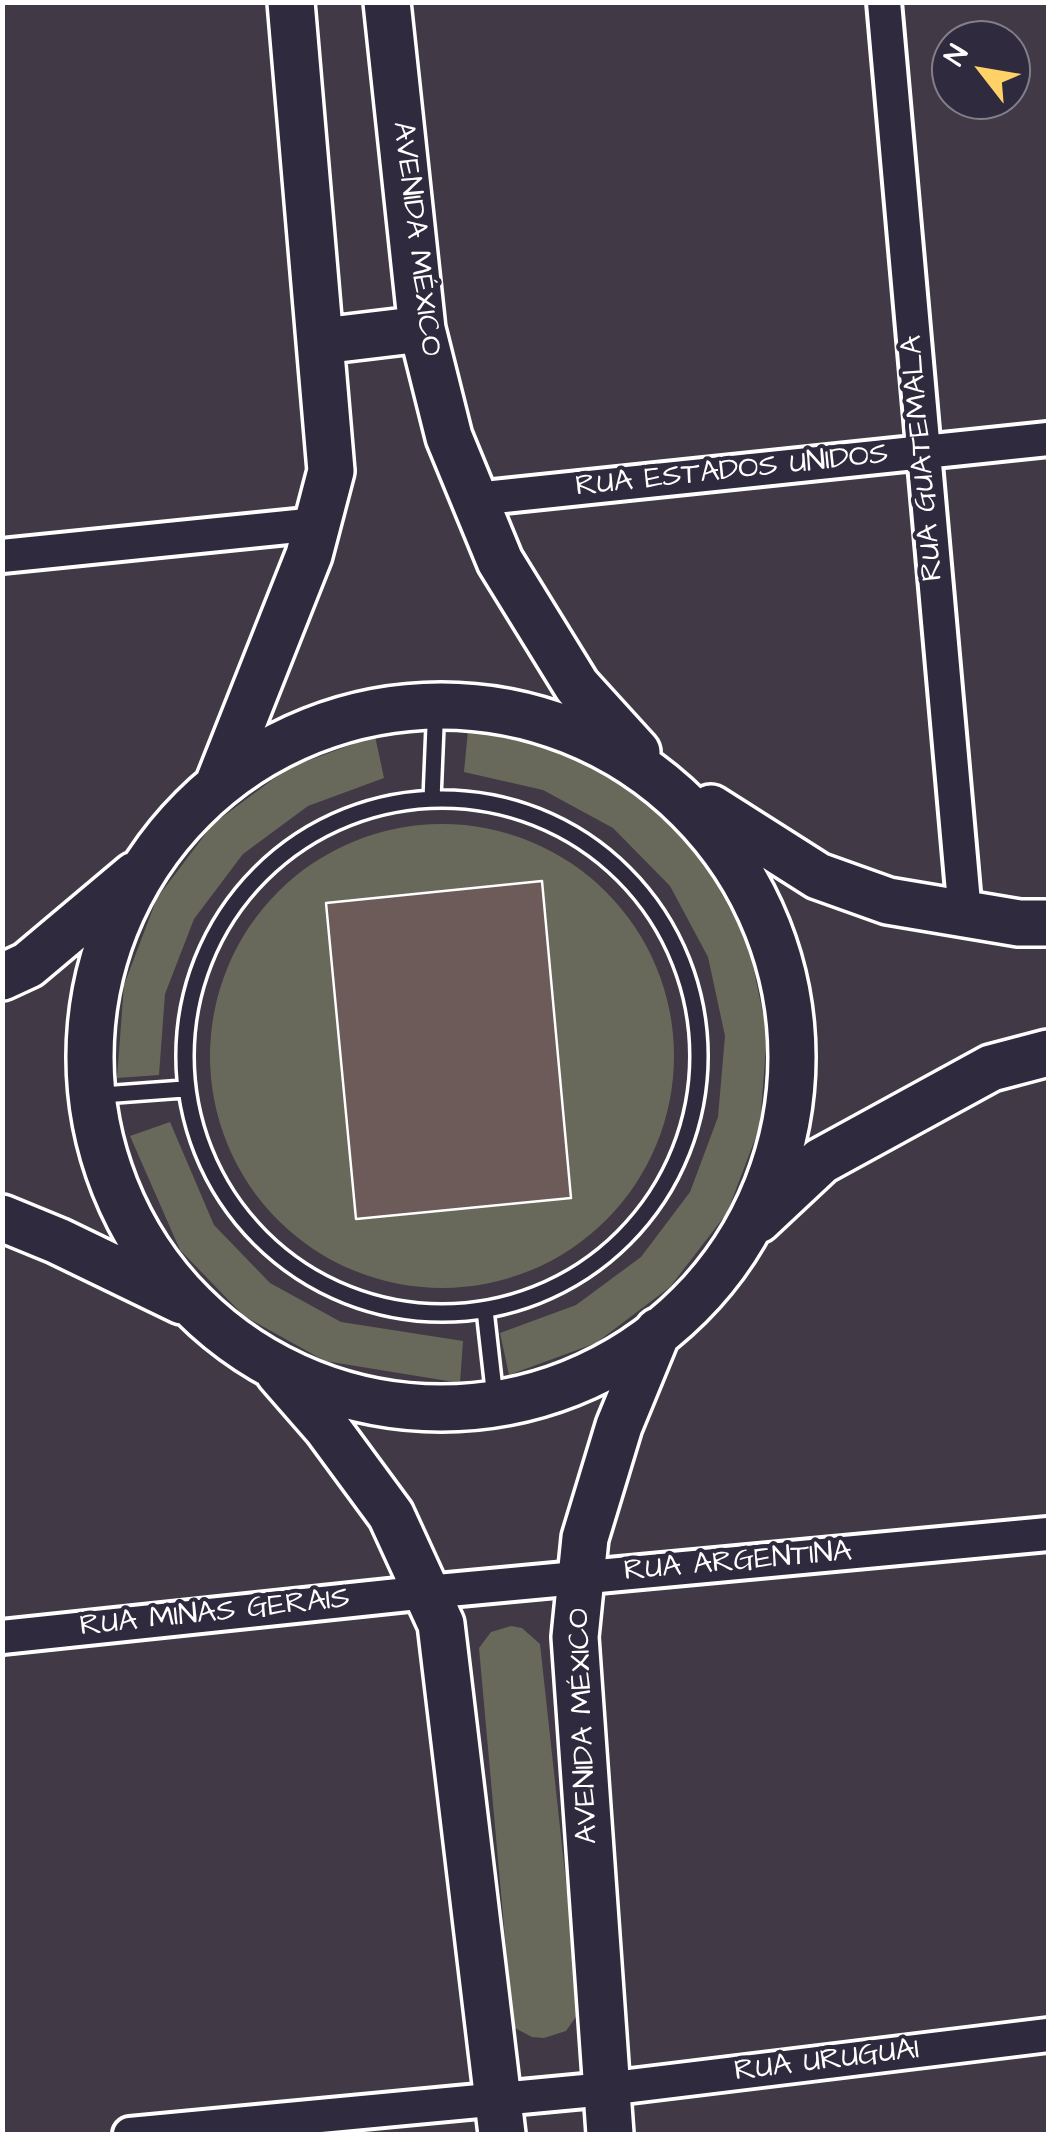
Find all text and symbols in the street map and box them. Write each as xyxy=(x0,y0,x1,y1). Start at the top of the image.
north arrow xyxy=(931,20,1031,120)
text: N xyxy=(935,38,978,73)
street label: AVENIDA MÉXICO xyxy=(383,120,447,358)
street label: RUA GUATEMALA xyxy=(895,334,953,582)
street label: RUA ESTADOS UNIDOS xyxy=(574,438,890,506)
street label: RUA ARGENTINA xyxy=(623,1535,853,1591)
street label: RUA MINAS GERAIS xyxy=(78,1582,352,1646)
street label: AVENIDA MÉXICO xyxy=(563,1607,607,1845)
street label: RUA URUGUAI xyxy=(733,2033,921,2091)

